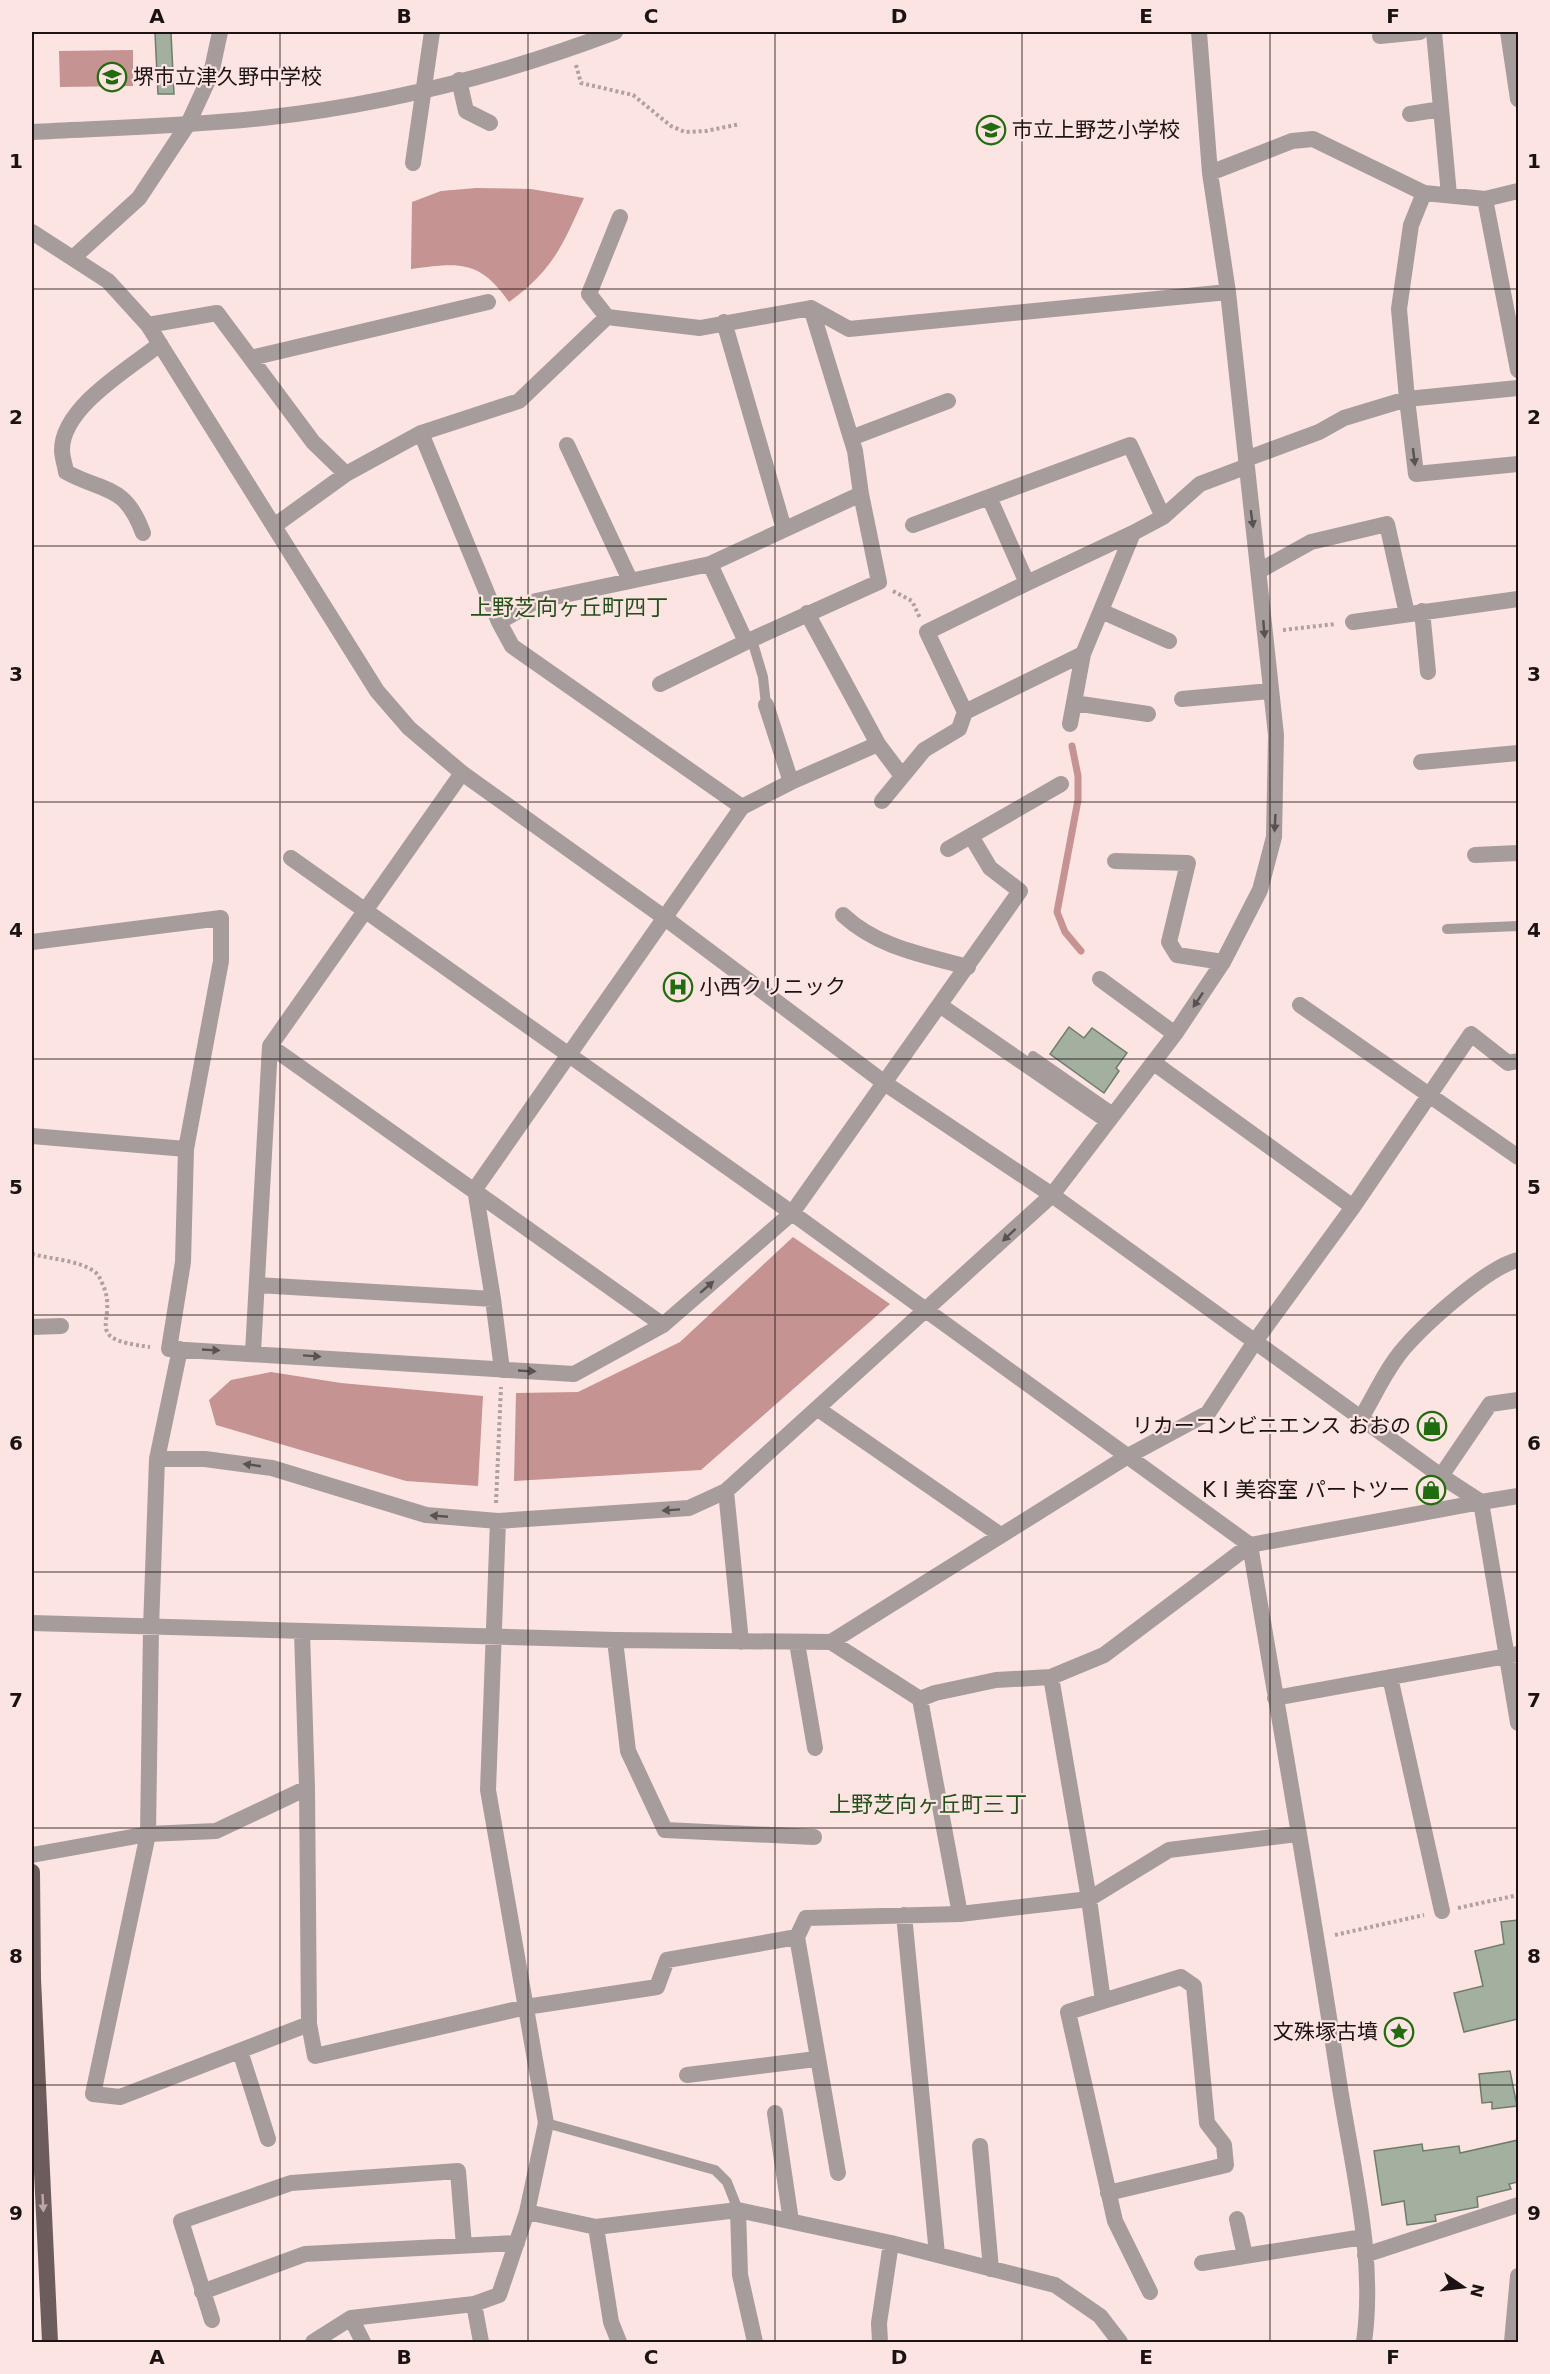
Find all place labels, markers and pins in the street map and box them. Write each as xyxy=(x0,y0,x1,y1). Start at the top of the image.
school or university icon: 堺市立津久野中学校 xyxy=(96,61,128,93)
place label: 堺市立津久野中学校 xyxy=(133,65,322,89)
school or university icon: 市立上野芝小学校 xyxy=(975,114,1007,146)
place label: 市立上野芝小学校 xyxy=(1012,118,1180,142)
hospital icon: 小西クリニック xyxy=(662,971,694,1003)
place label: 小西クリニック xyxy=(699,975,846,999)
shop icon: リカーコンビニエンス おおの xyxy=(1416,1410,1448,1442)
place label: リカーコンビニエンス おおの xyxy=(1132,1414,1411,1438)
shop icon: K I 美容室 パートツー xyxy=(1415,1474,1447,1506)
place label: K I 美容室 パートツー xyxy=(1202,1478,1410,1502)
place icon: 文殊塚古墳 xyxy=(1383,2016,1415,2048)
place label: 文殊塚古墳 xyxy=(1273,2020,1378,2044)

